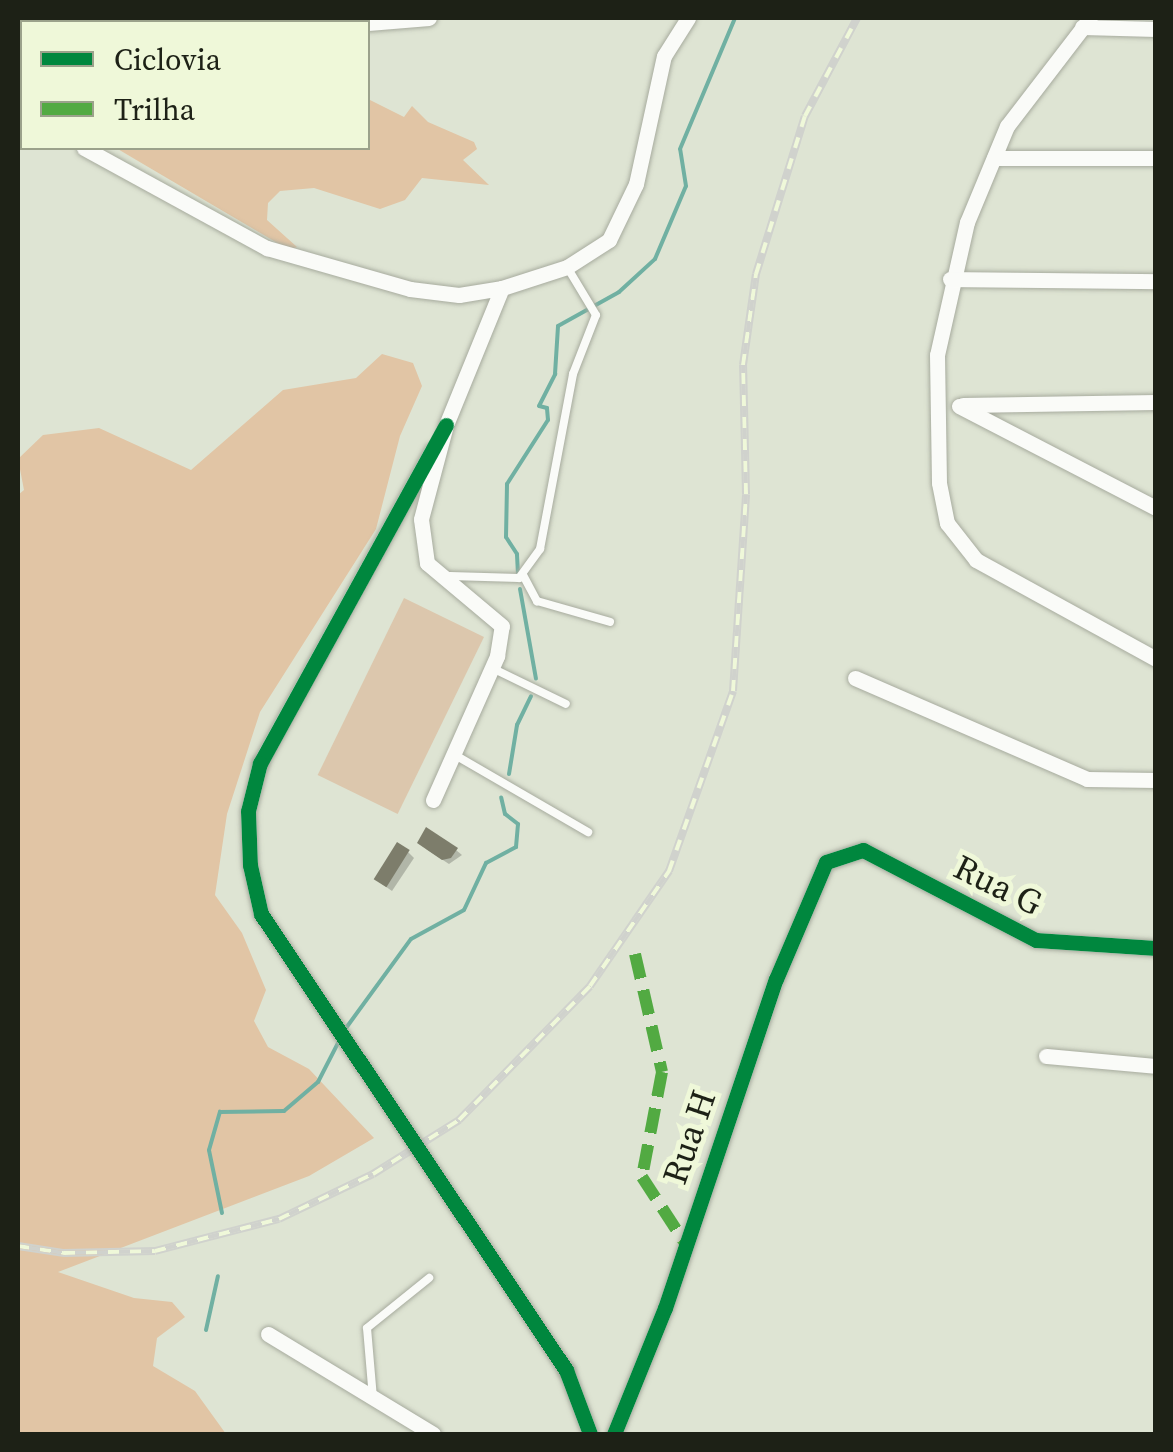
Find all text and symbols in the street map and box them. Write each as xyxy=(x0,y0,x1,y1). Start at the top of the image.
legend xyxy=(20,20,370,150)
text: Ciclovia xyxy=(114,39,221,80)
text: Trilha xyxy=(114,89,195,130)
street label: Rua G xyxy=(947,846,1049,924)
street label: Rua H xyxy=(653,1085,725,1189)

